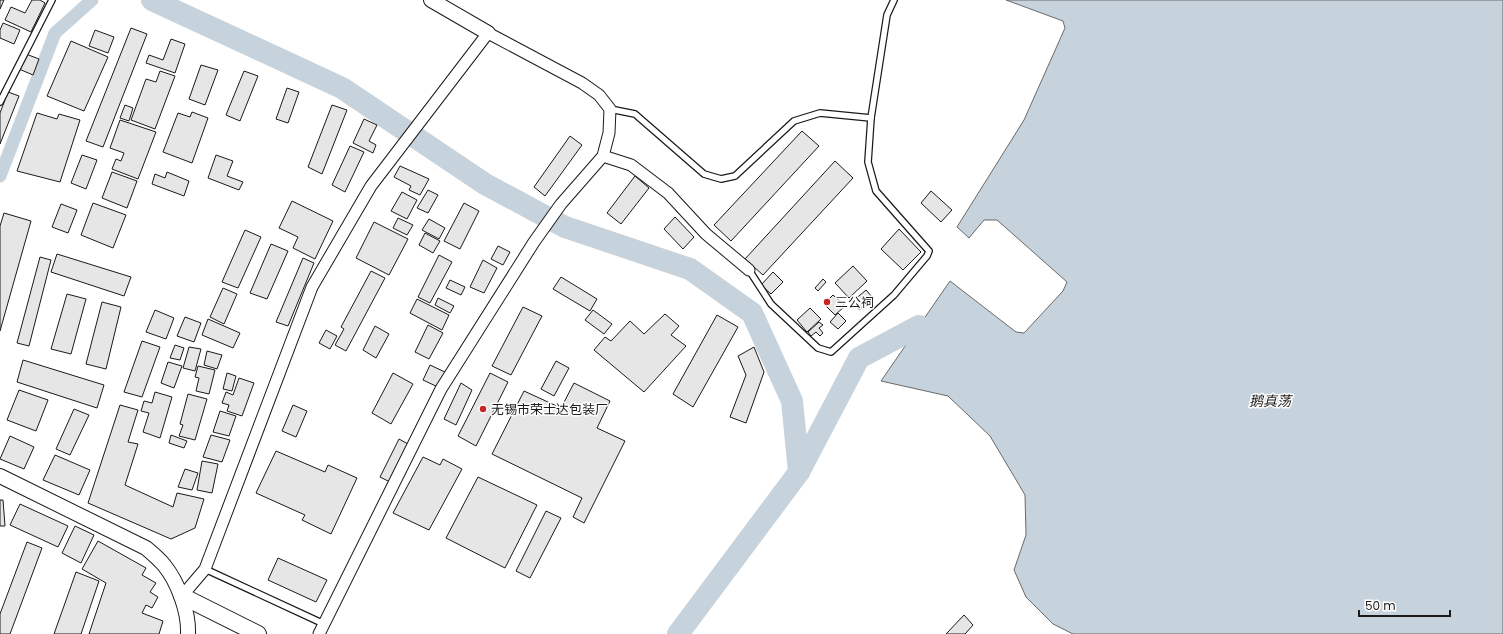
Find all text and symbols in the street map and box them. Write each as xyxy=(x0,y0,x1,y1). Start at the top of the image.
place label: 三公祠 xyxy=(835,293,874,312)
marker: 三公祠 xyxy=(822,297,832,307)
water label: 鹅真荡 xyxy=(1249,391,1293,411)
place label: 无锡市荣士达包装厂 xyxy=(491,400,608,419)
marker: 无锡市荣士达包装厂 xyxy=(478,404,488,414)
scale bar xyxy=(1359,592,1450,618)
text: 50 m xyxy=(1365,597,1396,614)

